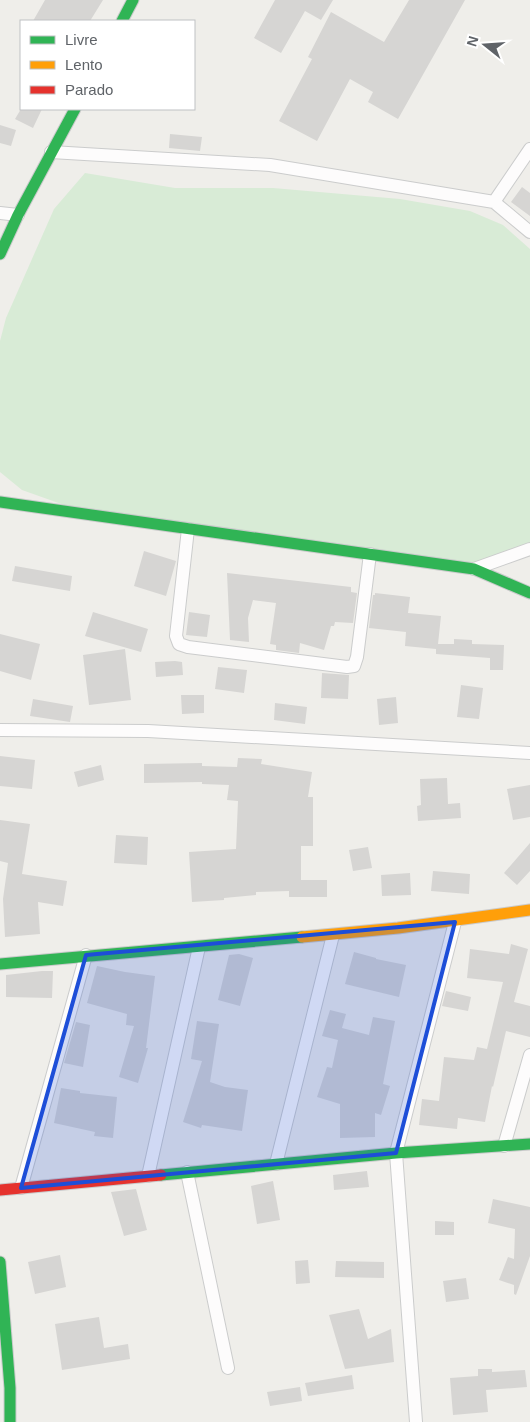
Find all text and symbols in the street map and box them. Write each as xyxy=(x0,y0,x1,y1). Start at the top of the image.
legend xyxy=(20,20,195,110)
north arrow xyxy=(460,20,510,70)
text: Livre xyxy=(65,31,98,48)
text: N xyxy=(463,34,482,48)
text: Lento xyxy=(65,56,103,73)
text: Parado xyxy=(65,81,113,98)

